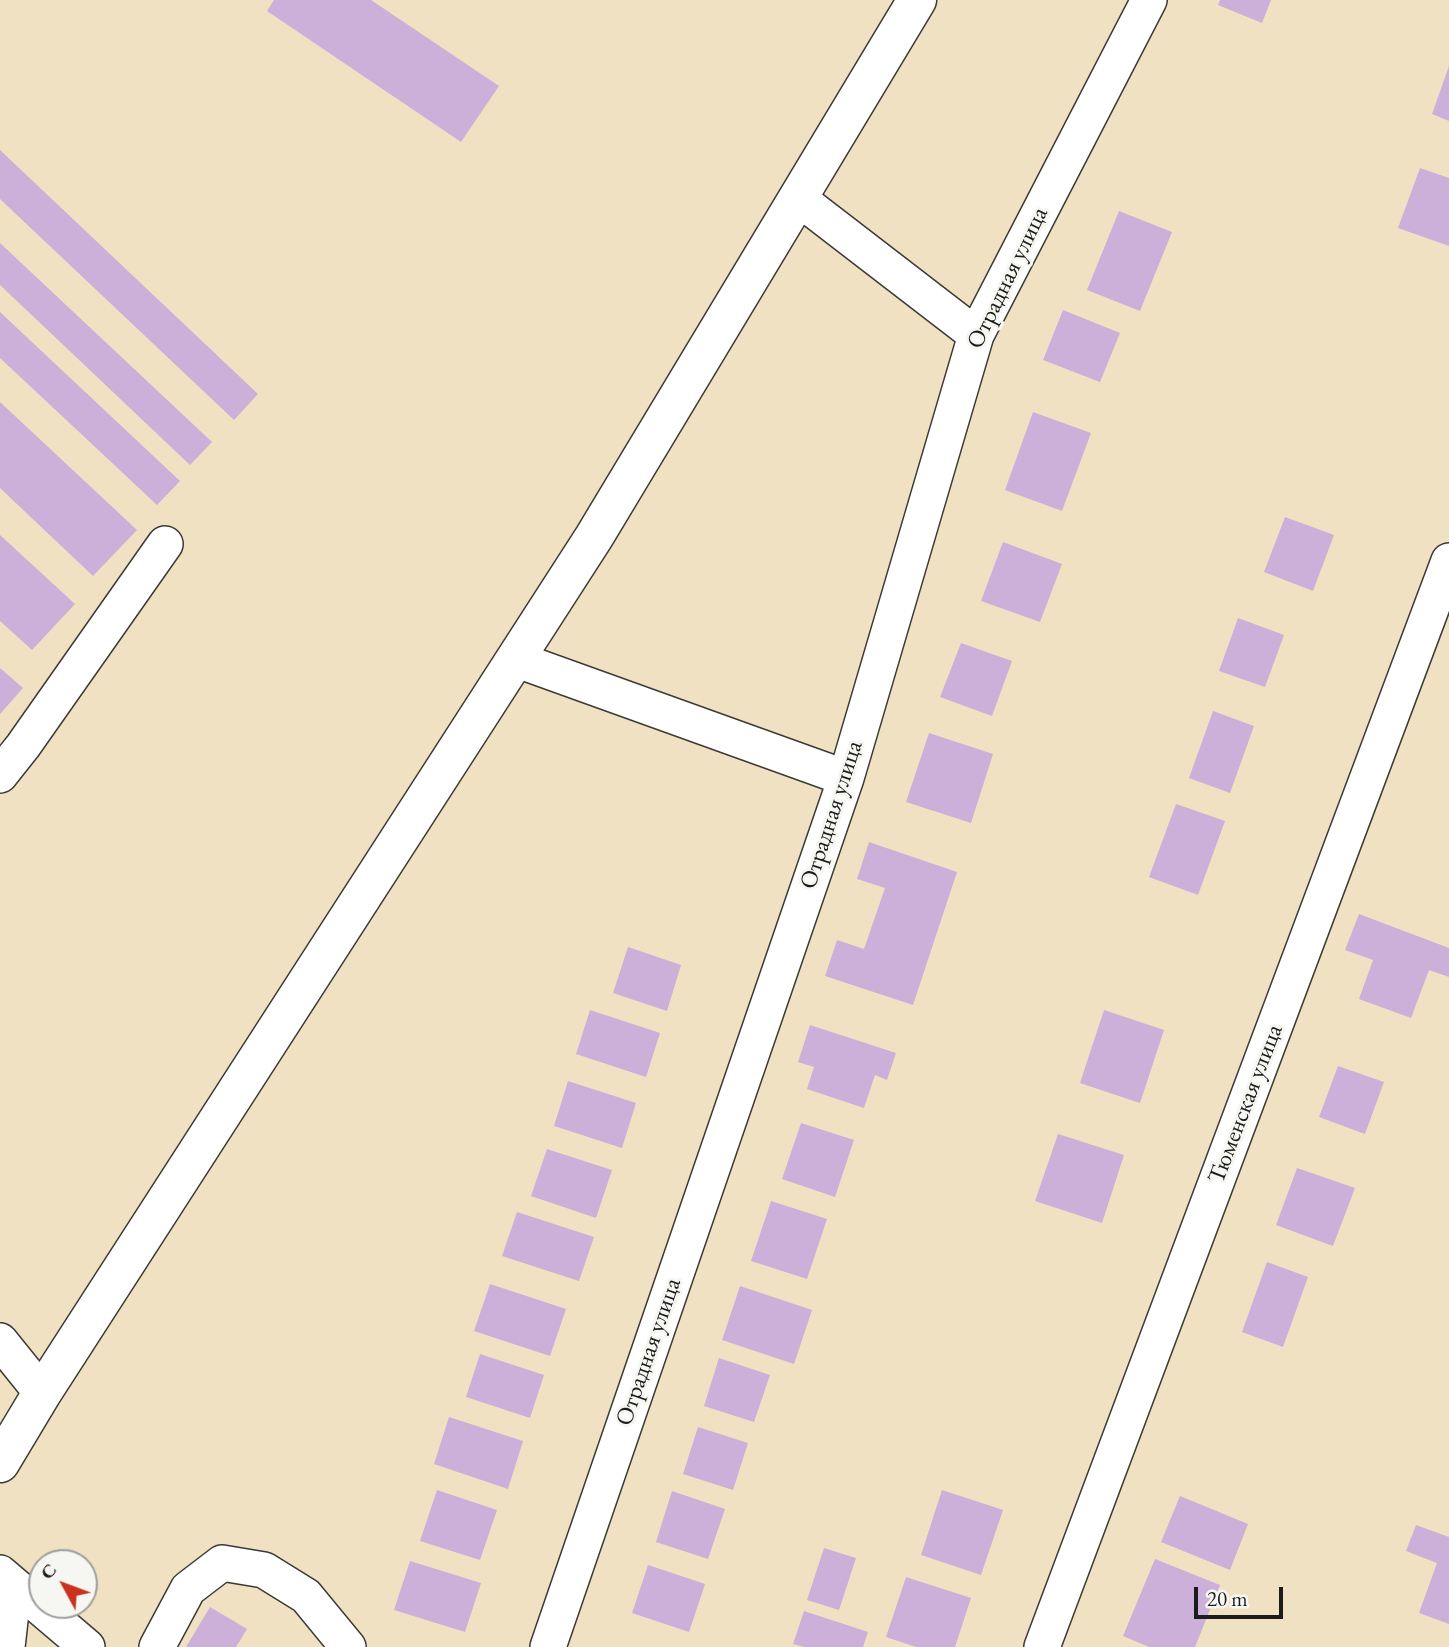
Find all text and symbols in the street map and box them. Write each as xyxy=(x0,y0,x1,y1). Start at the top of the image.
street label: Отрадная улица xyxy=(961,202,1055,354)
street label: Отрадная улица xyxy=(794,737,870,893)
street label: Тюменская улица xyxy=(1202,1021,1290,1187)
street label: Отрадная улица xyxy=(610,1274,688,1430)
north arrow xyxy=(28,1549,98,1619)
text: С xyxy=(34,1558,62,1585)
scale bar xyxy=(1197,1574,1286,1618)
text: 20 m xyxy=(1207,1585,1248,1612)

